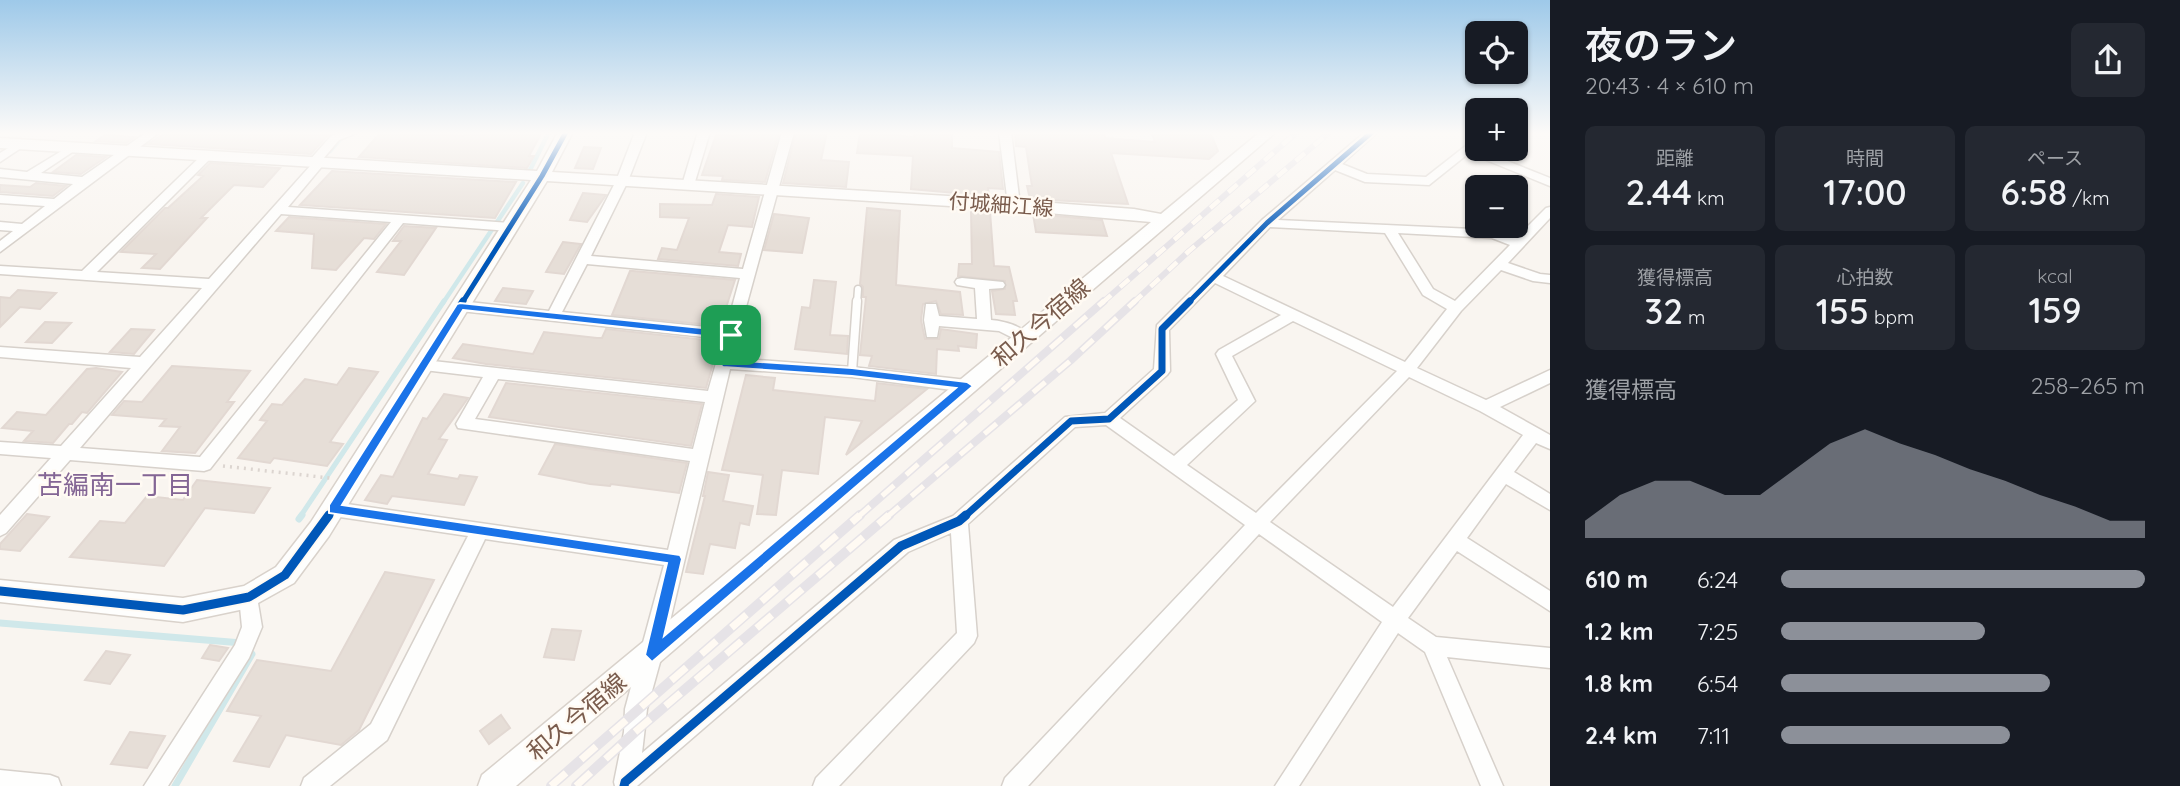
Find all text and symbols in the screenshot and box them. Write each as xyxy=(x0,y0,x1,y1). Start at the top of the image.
map controls xyxy=(1465,21,1528,238)
button: locate xyxy=(1465,21,1528,84)
text: 夜のラン xyxy=(1585,21,1737,69)
button: share xyxy=(2071,23,2145,97)
text: 20:43 · 4 × 610 m xyxy=(1585,71,1754,100)
button: + xyxy=(1465,98,1528,161)
text: 距離 xyxy=(1656,146,1694,170)
text: 時間 xyxy=(1846,146,1884,170)
text: ペース xyxy=(2027,146,2083,170)
text: 2.44 xyxy=(1625,170,1692,214)
text: 17:00 xyxy=(1823,170,1907,214)
text: 6:58 xyxy=(2000,170,2067,214)
button: − xyxy=(1465,175,1528,238)
text: km xyxy=(1692,186,1725,210)
text: /km xyxy=(2067,186,2110,210)
street label: 付城細江線 xyxy=(948,187,1054,221)
text: kcal xyxy=(2037,264,2073,288)
text: 獲得標高 xyxy=(1637,265,1713,289)
text: 心拍数 xyxy=(1836,265,1894,289)
street label: 和久今宿線 xyxy=(985,272,1095,373)
text: 159 xyxy=(2029,288,2082,332)
text: 32 xyxy=(1645,289,1683,333)
text: 155 xyxy=(1816,289,1869,333)
pin xyxy=(701,305,761,365)
text: m xyxy=(1683,305,1705,329)
text: bpm xyxy=(1869,305,1914,329)
icon: arrive xyxy=(712,316,750,354)
text: 258–265 m xyxy=(2031,371,2145,400)
text: 獲得標高 xyxy=(1585,375,1677,404)
district label: 苫編南一丁目 xyxy=(37,468,193,501)
text: 610 m xyxy=(1585,565,1648,594)
text: 6:24 xyxy=(1697,565,1738,594)
text: 1.2 km xyxy=(1585,617,1654,646)
text: 7:25 xyxy=(1697,617,1738,646)
street label: 和久今宿線 xyxy=(521,666,632,766)
text: 1.8 km xyxy=(1585,669,1653,698)
text: 6:54 xyxy=(1697,669,1738,698)
text: 2.4 km xyxy=(1585,721,1657,750)
text: 7:11 xyxy=(1697,721,1730,750)

